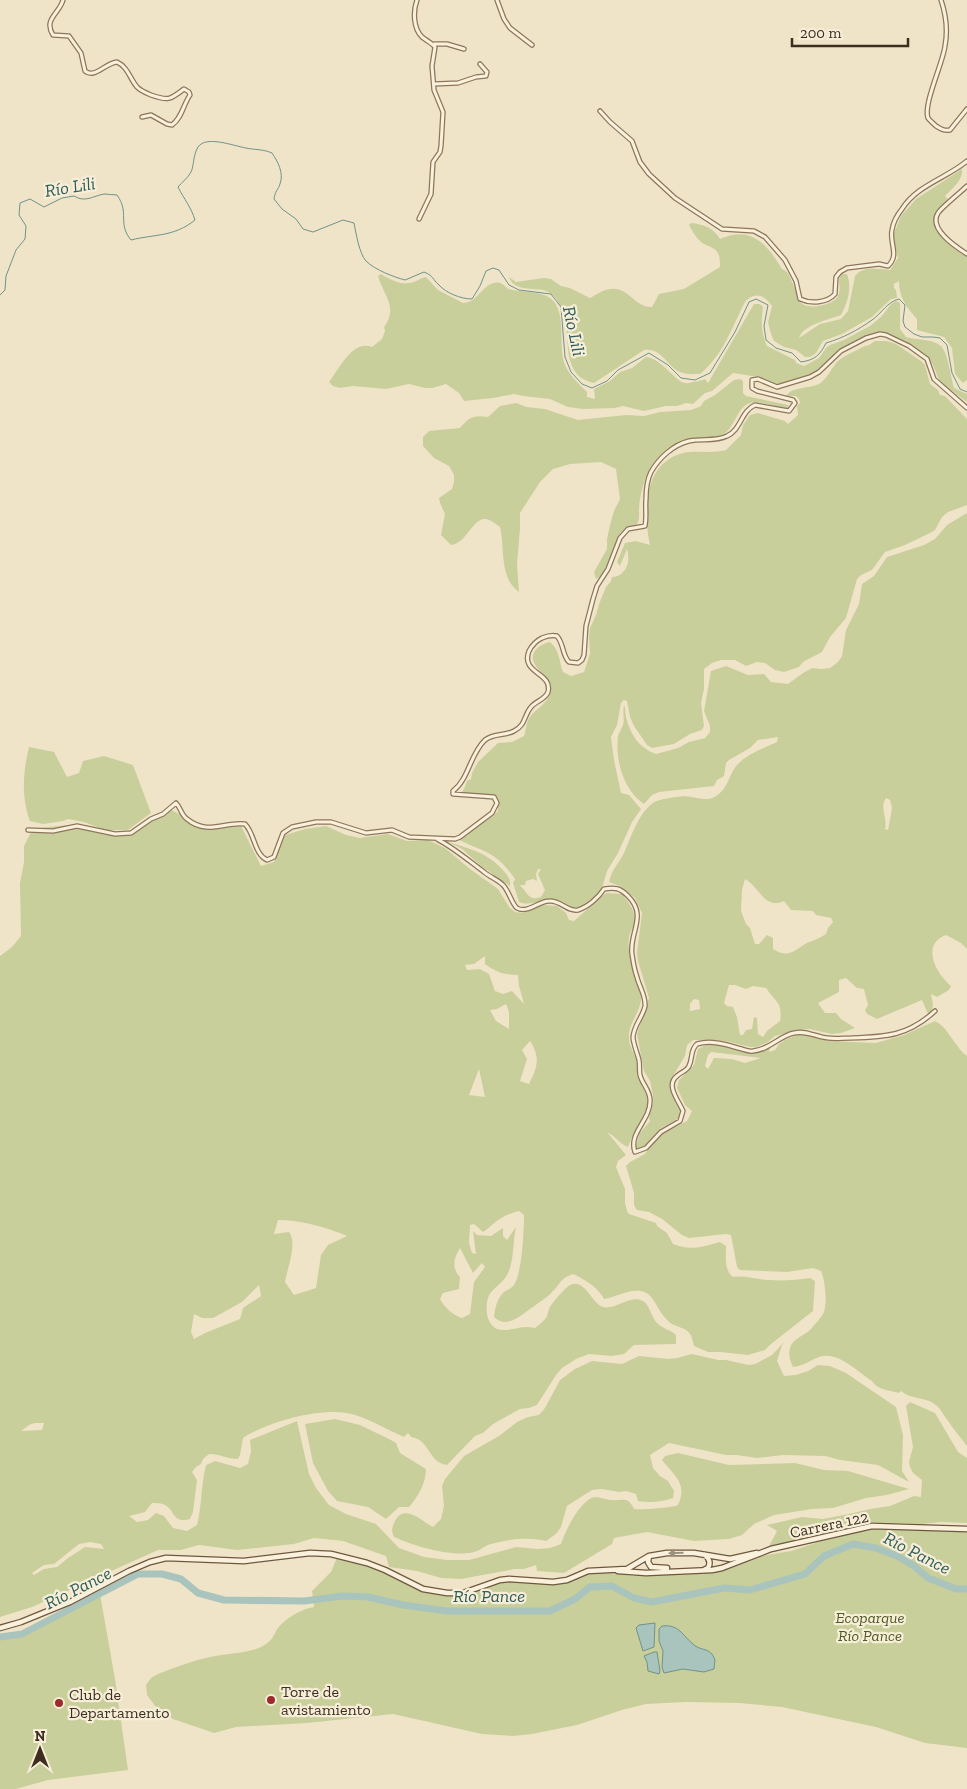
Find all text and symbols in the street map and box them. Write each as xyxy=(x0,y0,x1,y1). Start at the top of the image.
scale bar xyxy=(792,15,908,47)
text: 200 m xyxy=(800,24,841,42)
water label: Río Lili xyxy=(43,172,97,202)
water label: Río Lili xyxy=(558,304,590,358)
street label: Carrera 122 xyxy=(788,1507,870,1542)
water label: Río Pance xyxy=(880,1527,954,1579)
one-way arrow xyxy=(668,1549,684,1557)
water label: Río Pance xyxy=(41,1562,115,1614)
water label: Río Pance xyxy=(453,1585,525,1607)
park label: Ecoparque Río Pance xyxy=(835,1608,905,1645)
place label: Torre de avistamiento xyxy=(281,1682,371,1719)
place label: Club de Departamento xyxy=(69,1685,169,1722)
marker: Torre de avistamiento xyxy=(265,1694,277,1706)
marker: Club de Departamento xyxy=(53,1697,65,1709)
north arrow xyxy=(15,1724,65,1774)
text: N xyxy=(35,1728,46,1745)

